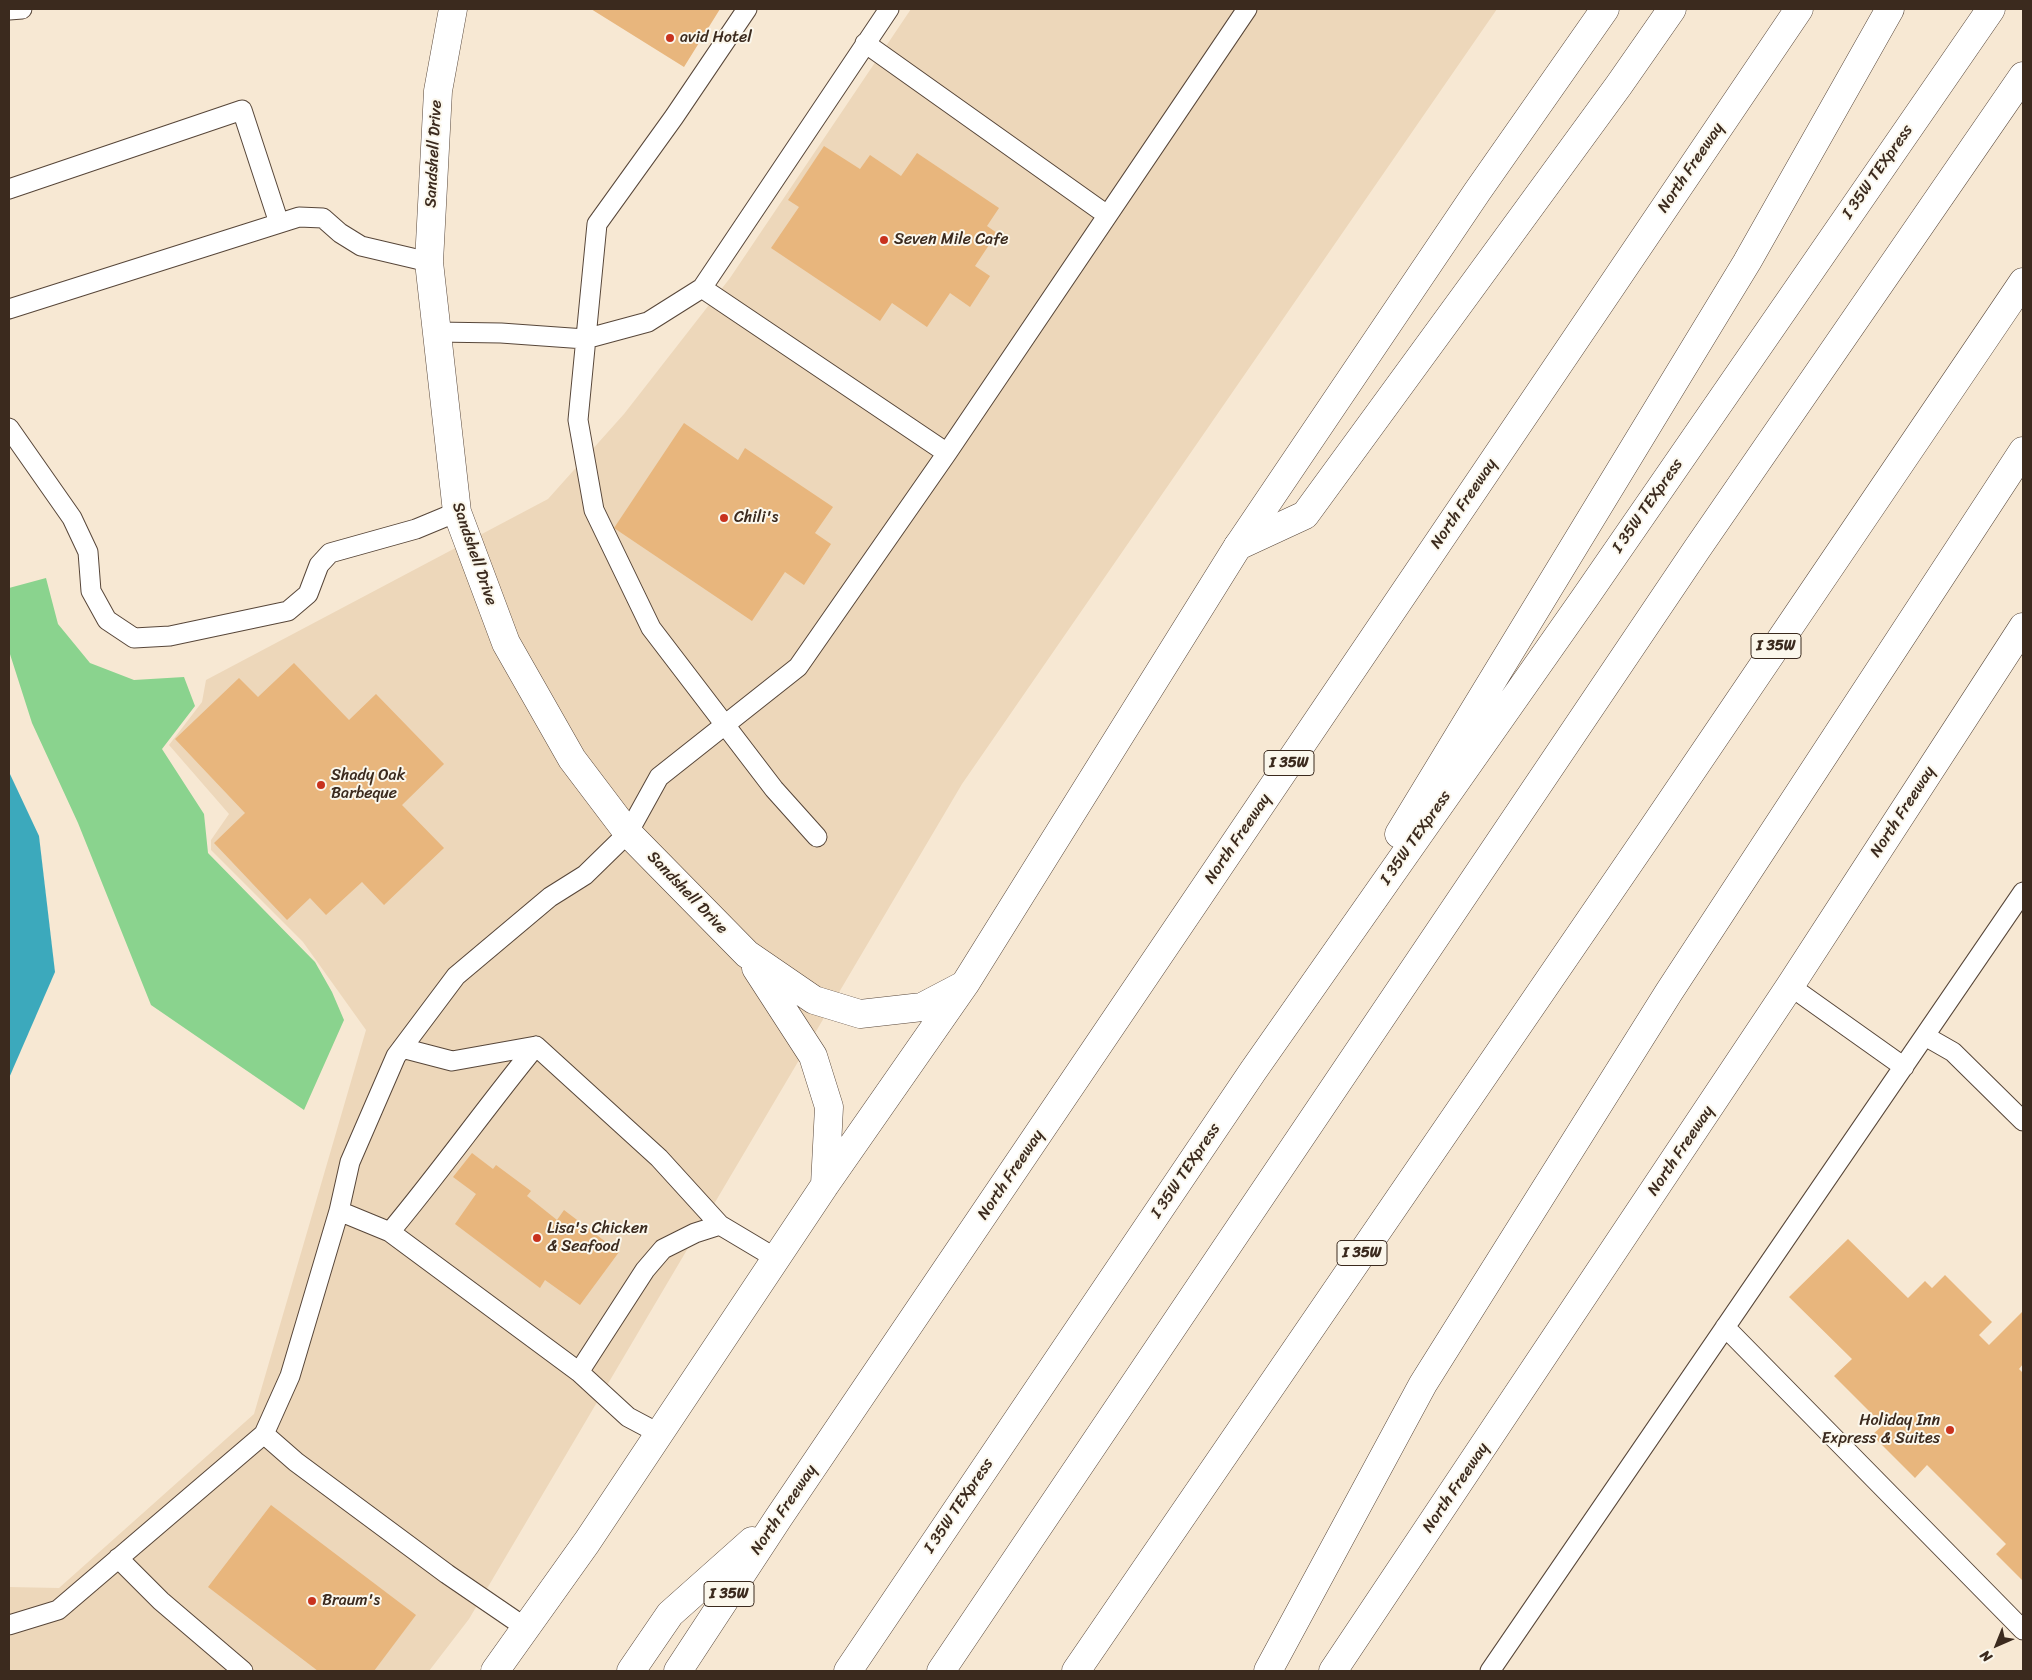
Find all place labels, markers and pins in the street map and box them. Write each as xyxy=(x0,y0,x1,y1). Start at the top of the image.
place label: avid Hotel xyxy=(680,28,752,48)
marker: avid Hotel xyxy=(664,32,676,44)
place label: Seven Mile Cafe xyxy=(894,230,1008,250)
marker: Seven Mile Cafe xyxy=(878,234,890,246)
place label: Chili's xyxy=(734,508,778,528)
marker: Chili's xyxy=(718,512,730,524)
place label: Shady Oak Barbeque xyxy=(331,766,405,804)
marker: Shady Oak Barbeque xyxy=(315,779,327,791)
place label: Lisa's Chicken & Seafood xyxy=(547,1219,648,1257)
marker: Lisa's Chicken & Seafood xyxy=(531,1232,543,1244)
place label: Holiday Inn Express & Suites xyxy=(1821,1411,1940,1449)
marker: Holiday Inn Express & Suites xyxy=(1944,1424,1956,1436)
place label: Braum's xyxy=(322,1591,380,1611)
marker: Braum's xyxy=(306,1595,318,1607)

